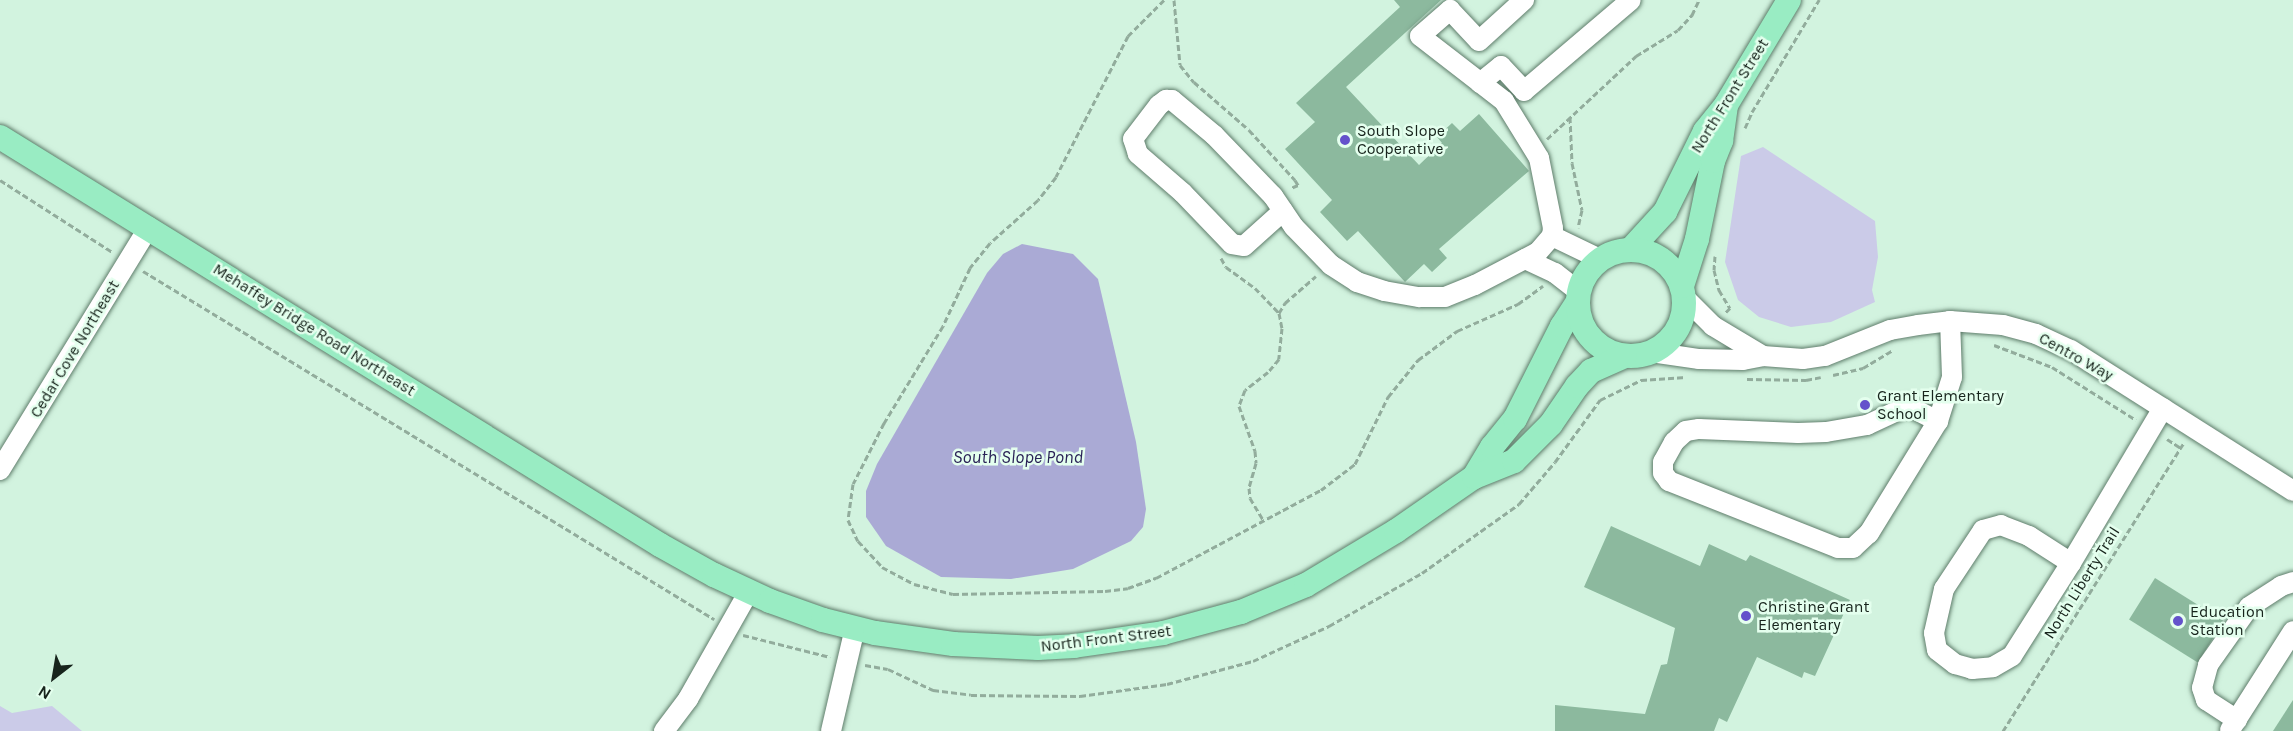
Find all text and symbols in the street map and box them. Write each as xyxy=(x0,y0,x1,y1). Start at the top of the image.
street label: North Front Street xyxy=(1687,35,1773,157)
place label: South Slope Cooperative xyxy=(1357,121,1445,159)
marker: South Slope Cooperative xyxy=(1338,133,1352,147)
street label: Mehaffey Bridge Road Northeast xyxy=(209,260,419,400)
street label: Cedar Cove Northeast xyxy=(26,277,124,421)
street label: Centro Way xyxy=(2035,329,2117,385)
place label: Grant Elementary School xyxy=(1877,386,2004,424)
marker: Grant Elementary School xyxy=(1858,398,1872,412)
water label: South Slope Pond xyxy=(953,446,1083,468)
street label: North Liberty Trail xyxy=(2040,523,2124,643)
place label: Christine Grant Elementary xyxy=(1758,597,1869,635)
place label: Education Station xyxy=(2190,602,2264,640)
marker: Christine Grant Elementary xyxy=(1739,609,1753,623)
marker: Education Station xyxy=(2171,614,2185,628)
street label: North Front Street xyxy=(1040,621,1172,657)
north arrow xyxy=(24,647,84,707)
text: N xyxy=(35,682,54,704)

